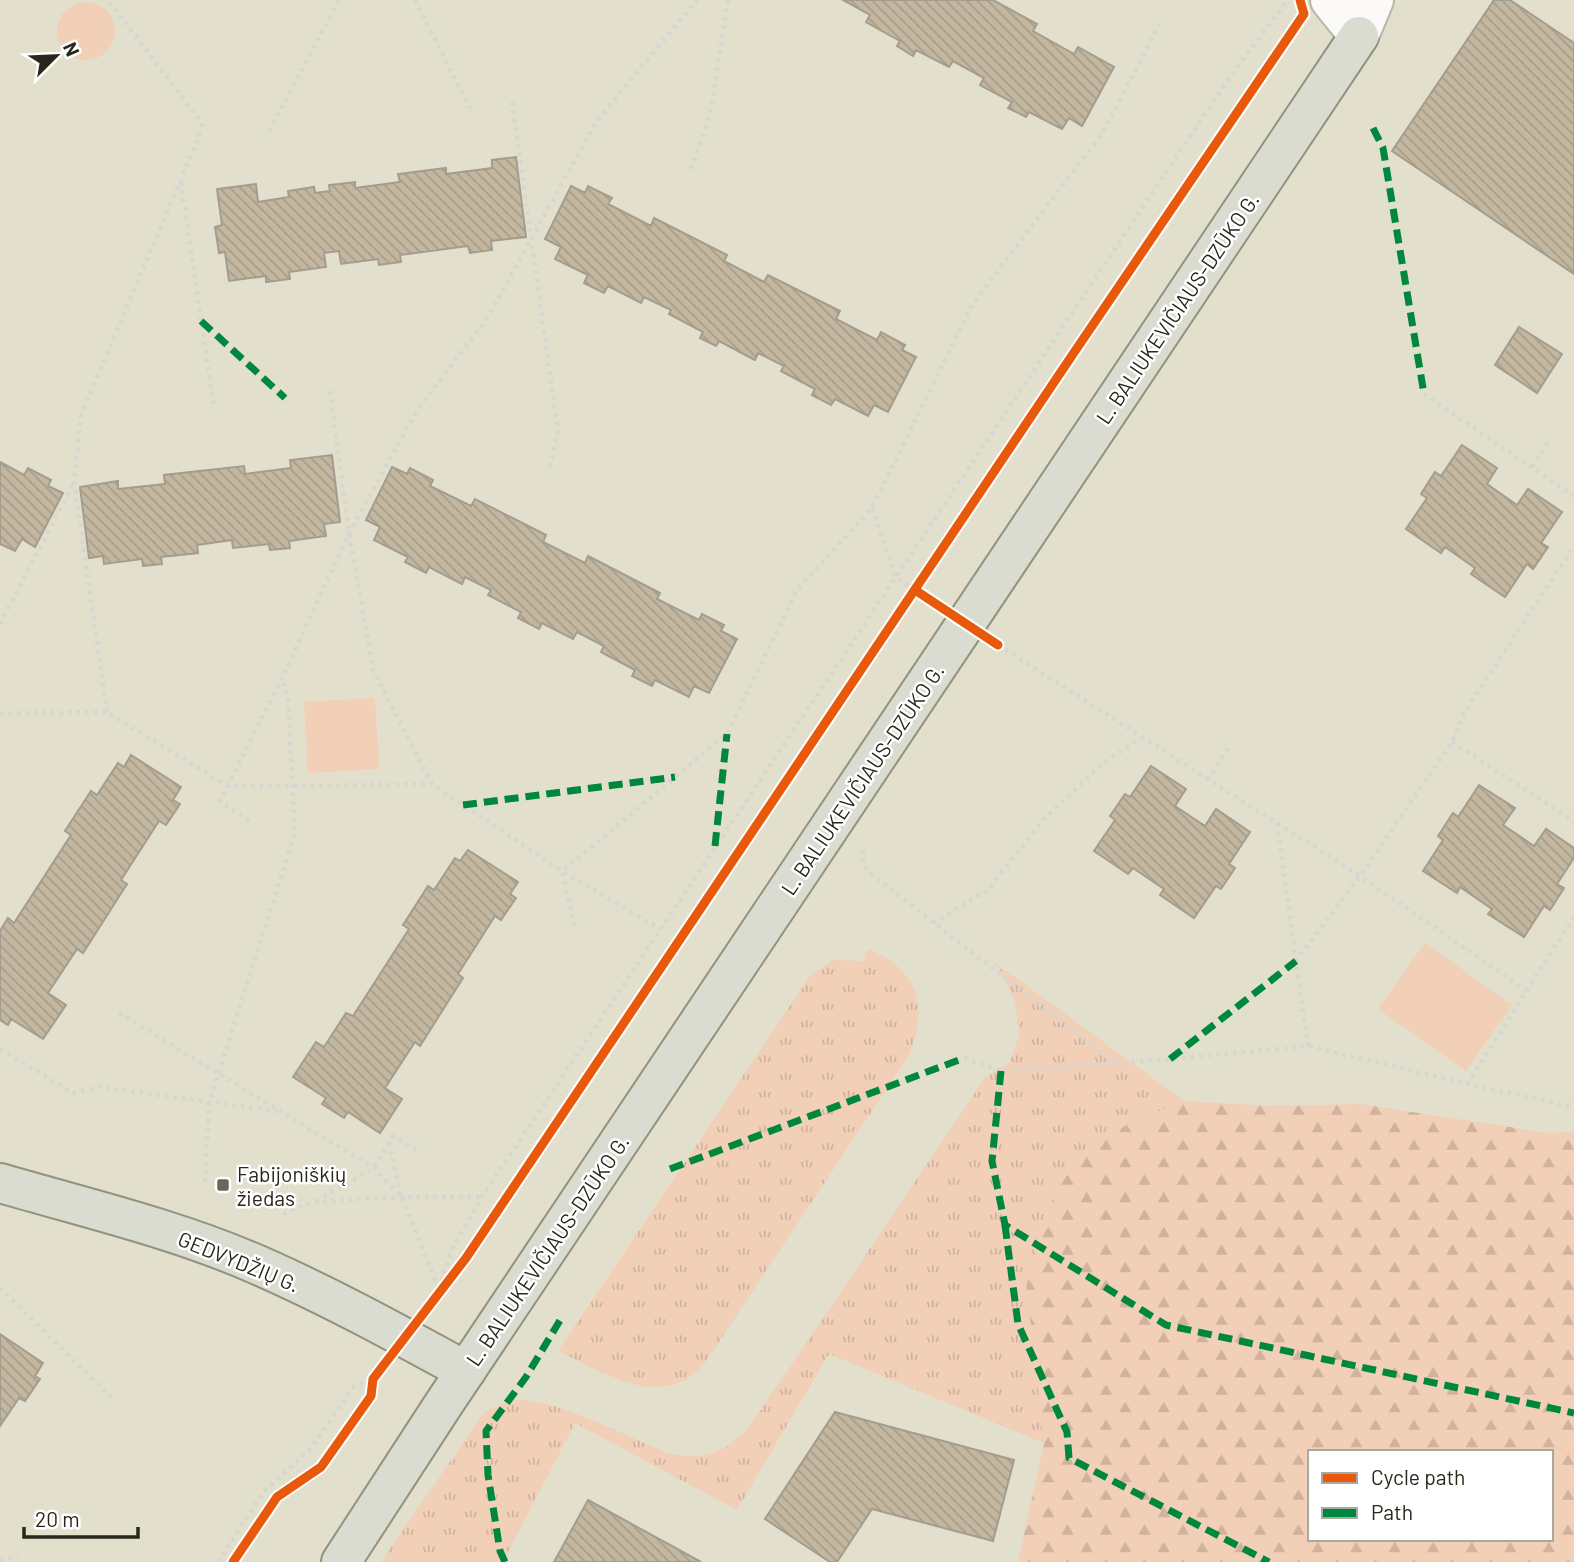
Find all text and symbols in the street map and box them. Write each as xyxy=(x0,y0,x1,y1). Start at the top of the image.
north arrow xyxy=(21,21,91,91)
text: N xyxy=(59,38,85,59)
street label: L. BALIUKEVIČIAUS-DZŪKO G. xyxy=(1090,188,1264,428)
street label: L. BALIUKEVIČIAUS-DZŪKO G. xyxy=(775,659,949,899)
street label: L. BALIUKEVIČIAUS-DZŪKO G. xyxy=(460,1130,634,1370)
place label: Fabijoniškių žiedas xyxy=(237,1161,346,1210)
marker: Fabijoniškių žiedas xyxy=(215,1177,231,1193)
street label: GEDVYDŽIŲ G. xyxy=(175,1225,303,1297)
legend xyxy=(1308,1450,1553,1541)
text: Cycle path xyxy=(1371,1464,1465,1489)
scale bar xyxy=(24,1496,138,1540)
text: Path xyxy=(1371,1499,1413,1524)
text: 20 m xyxy=(35,1506,80,1531)

